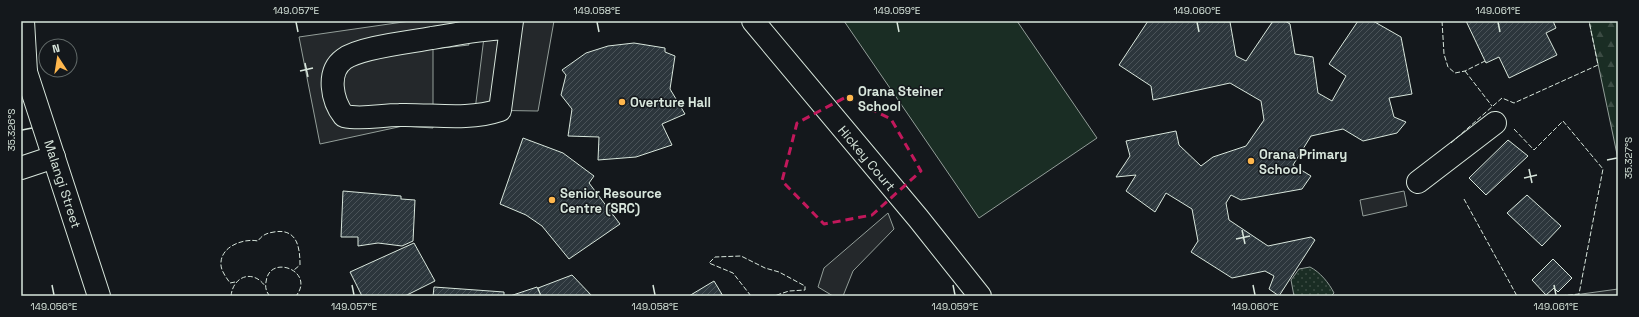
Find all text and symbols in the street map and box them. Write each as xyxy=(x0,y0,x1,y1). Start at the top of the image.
text: 149.057°E xyxy=(273,4,319,17)
text: 149.058°E xyxy=(574,4,621,17)
text: 149.059°E xyxy=(874,4,921,17)
text: 149.060°E xyxy=(1173,4,1221,17)
text: 149.061°E xyxy=(1476,4,1521,17)
north arrow xyxy=(38,38,78,78)
text: N xyxy=(51,41,61,56)
place label: Orana Steiner School xyxy=(858,83,943,115)
marker: Orana Steiner School xyxy=(845,93,855,103)
place label: Overture Hall xyxy=(630,94,711,111)
marker: Overture Hall xyxy=(617,97,627,107)
text: 35.326°S xyxy=(5,109,18,151)
street label: Hickey Court xyxy=(834,122,899,195)
text: 35.327°S xyxy=(1622,137,1635,179)
street label: Malangi Street xyxy=(40,138,85,231)
place label: Orana Primary School xyxy=(1259,146,1347,178)
marker: Orana Primary School xyxy=(1246,156,1256,166)
place label: Senior Resource Centre (SRC) xyxy=(560,185,662,217)
marker: Senior Resource Centre (SRC) xyxy=(547,195,557,205)
text: 149.056°E xyxy=(31,300,78,313)
text: 149.057°E xyxy=(331,300,377,313)
text: 149.058°E xyxy=(632,300,679,313)
text: 149.059°E xyxy=(932,300,979,313)
text: 149.060°E xyxy=(1231,300,1279,313)
text: 149.061°E xyxy=(1534,300,1579,313)

